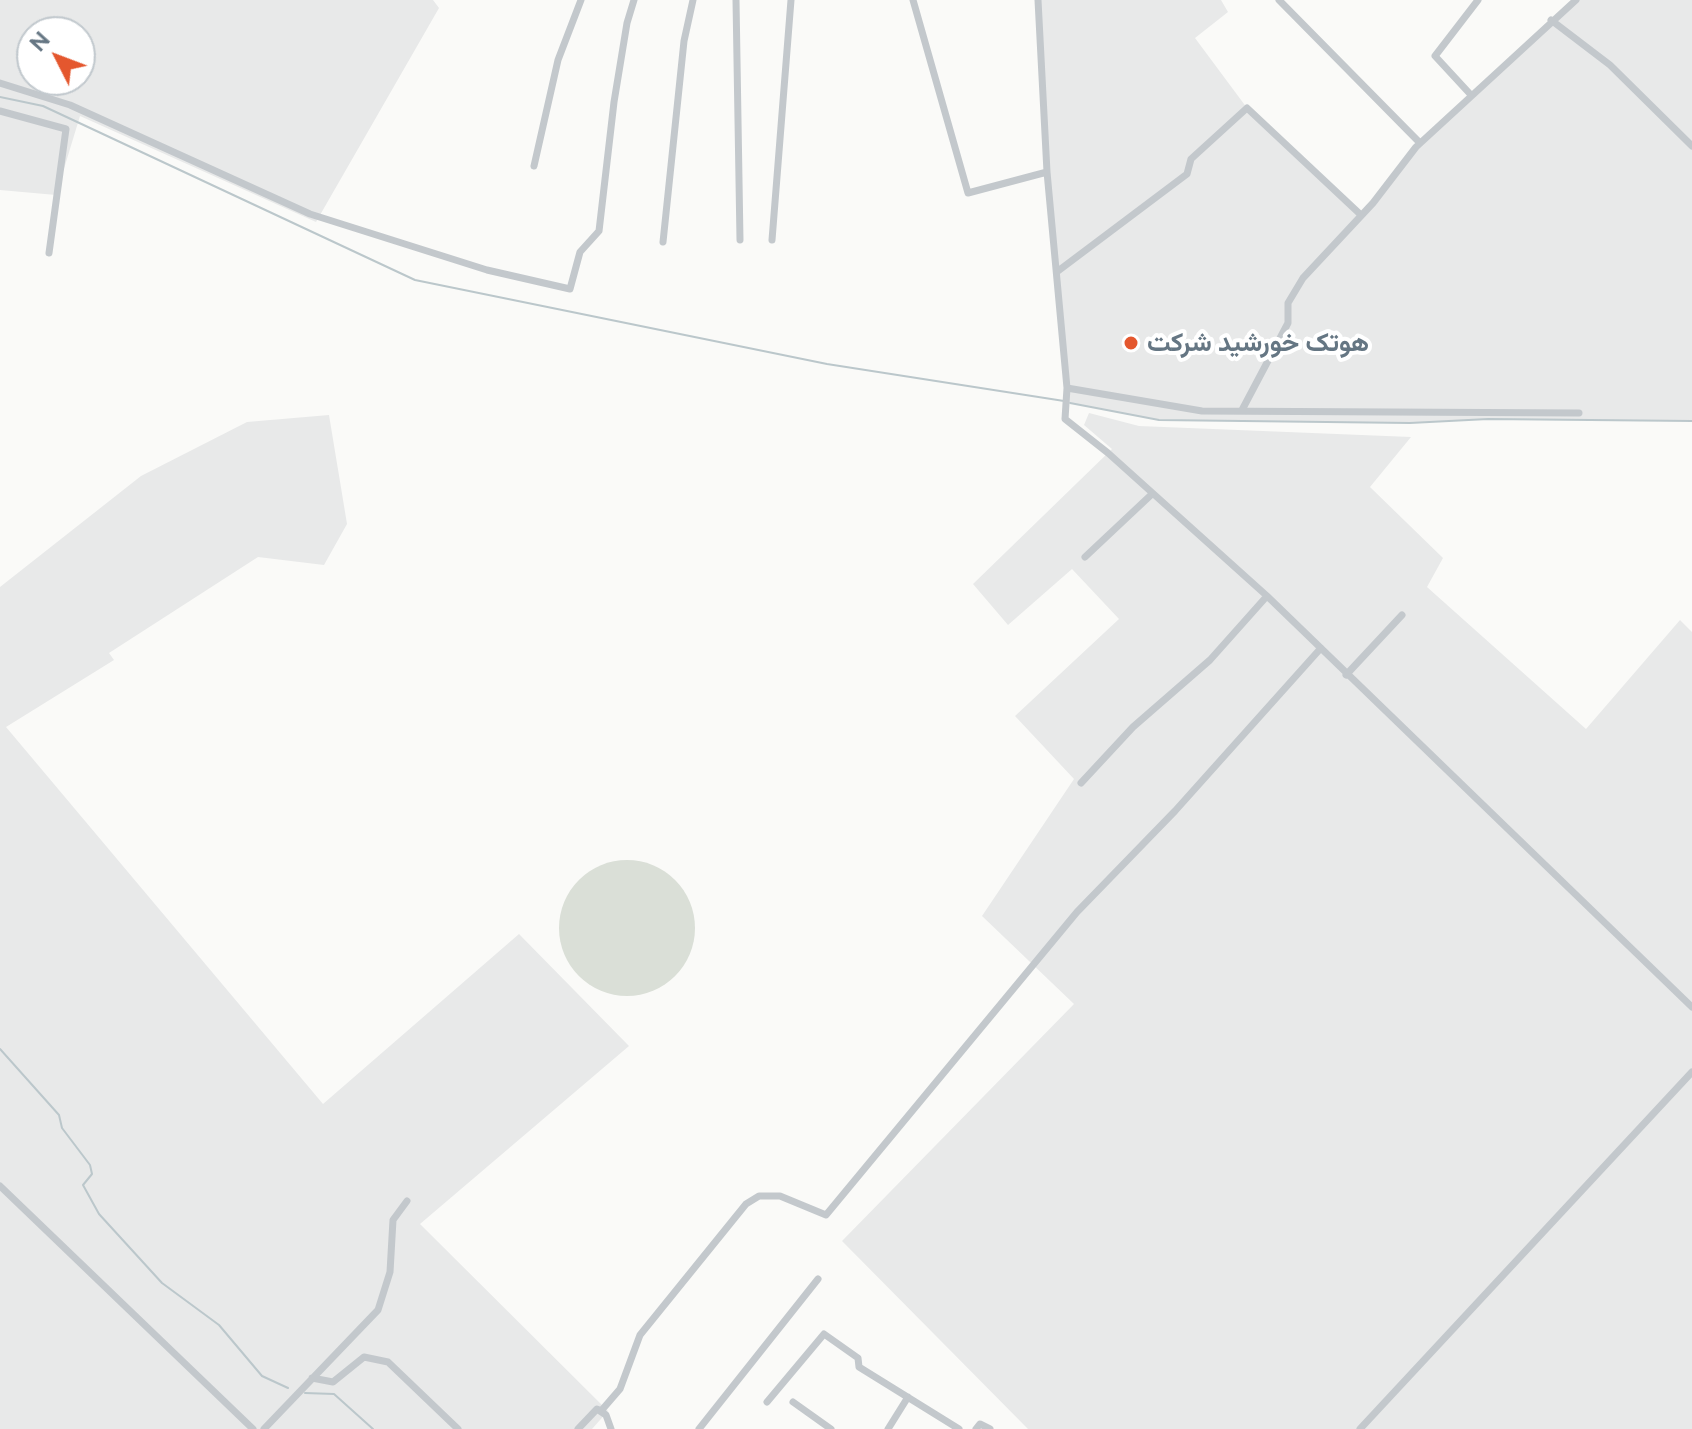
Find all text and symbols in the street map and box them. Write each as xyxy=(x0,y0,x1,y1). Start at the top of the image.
north arrow xyxy=(16,16,96,96)
text: N xyxy=(24,26,55,56)
place label: هوتک خورشید شرکت xyxy=(1147,327,1369,359)
marker: هوتک خورشید شرکت xyxy=(1122,334,1140,352)

